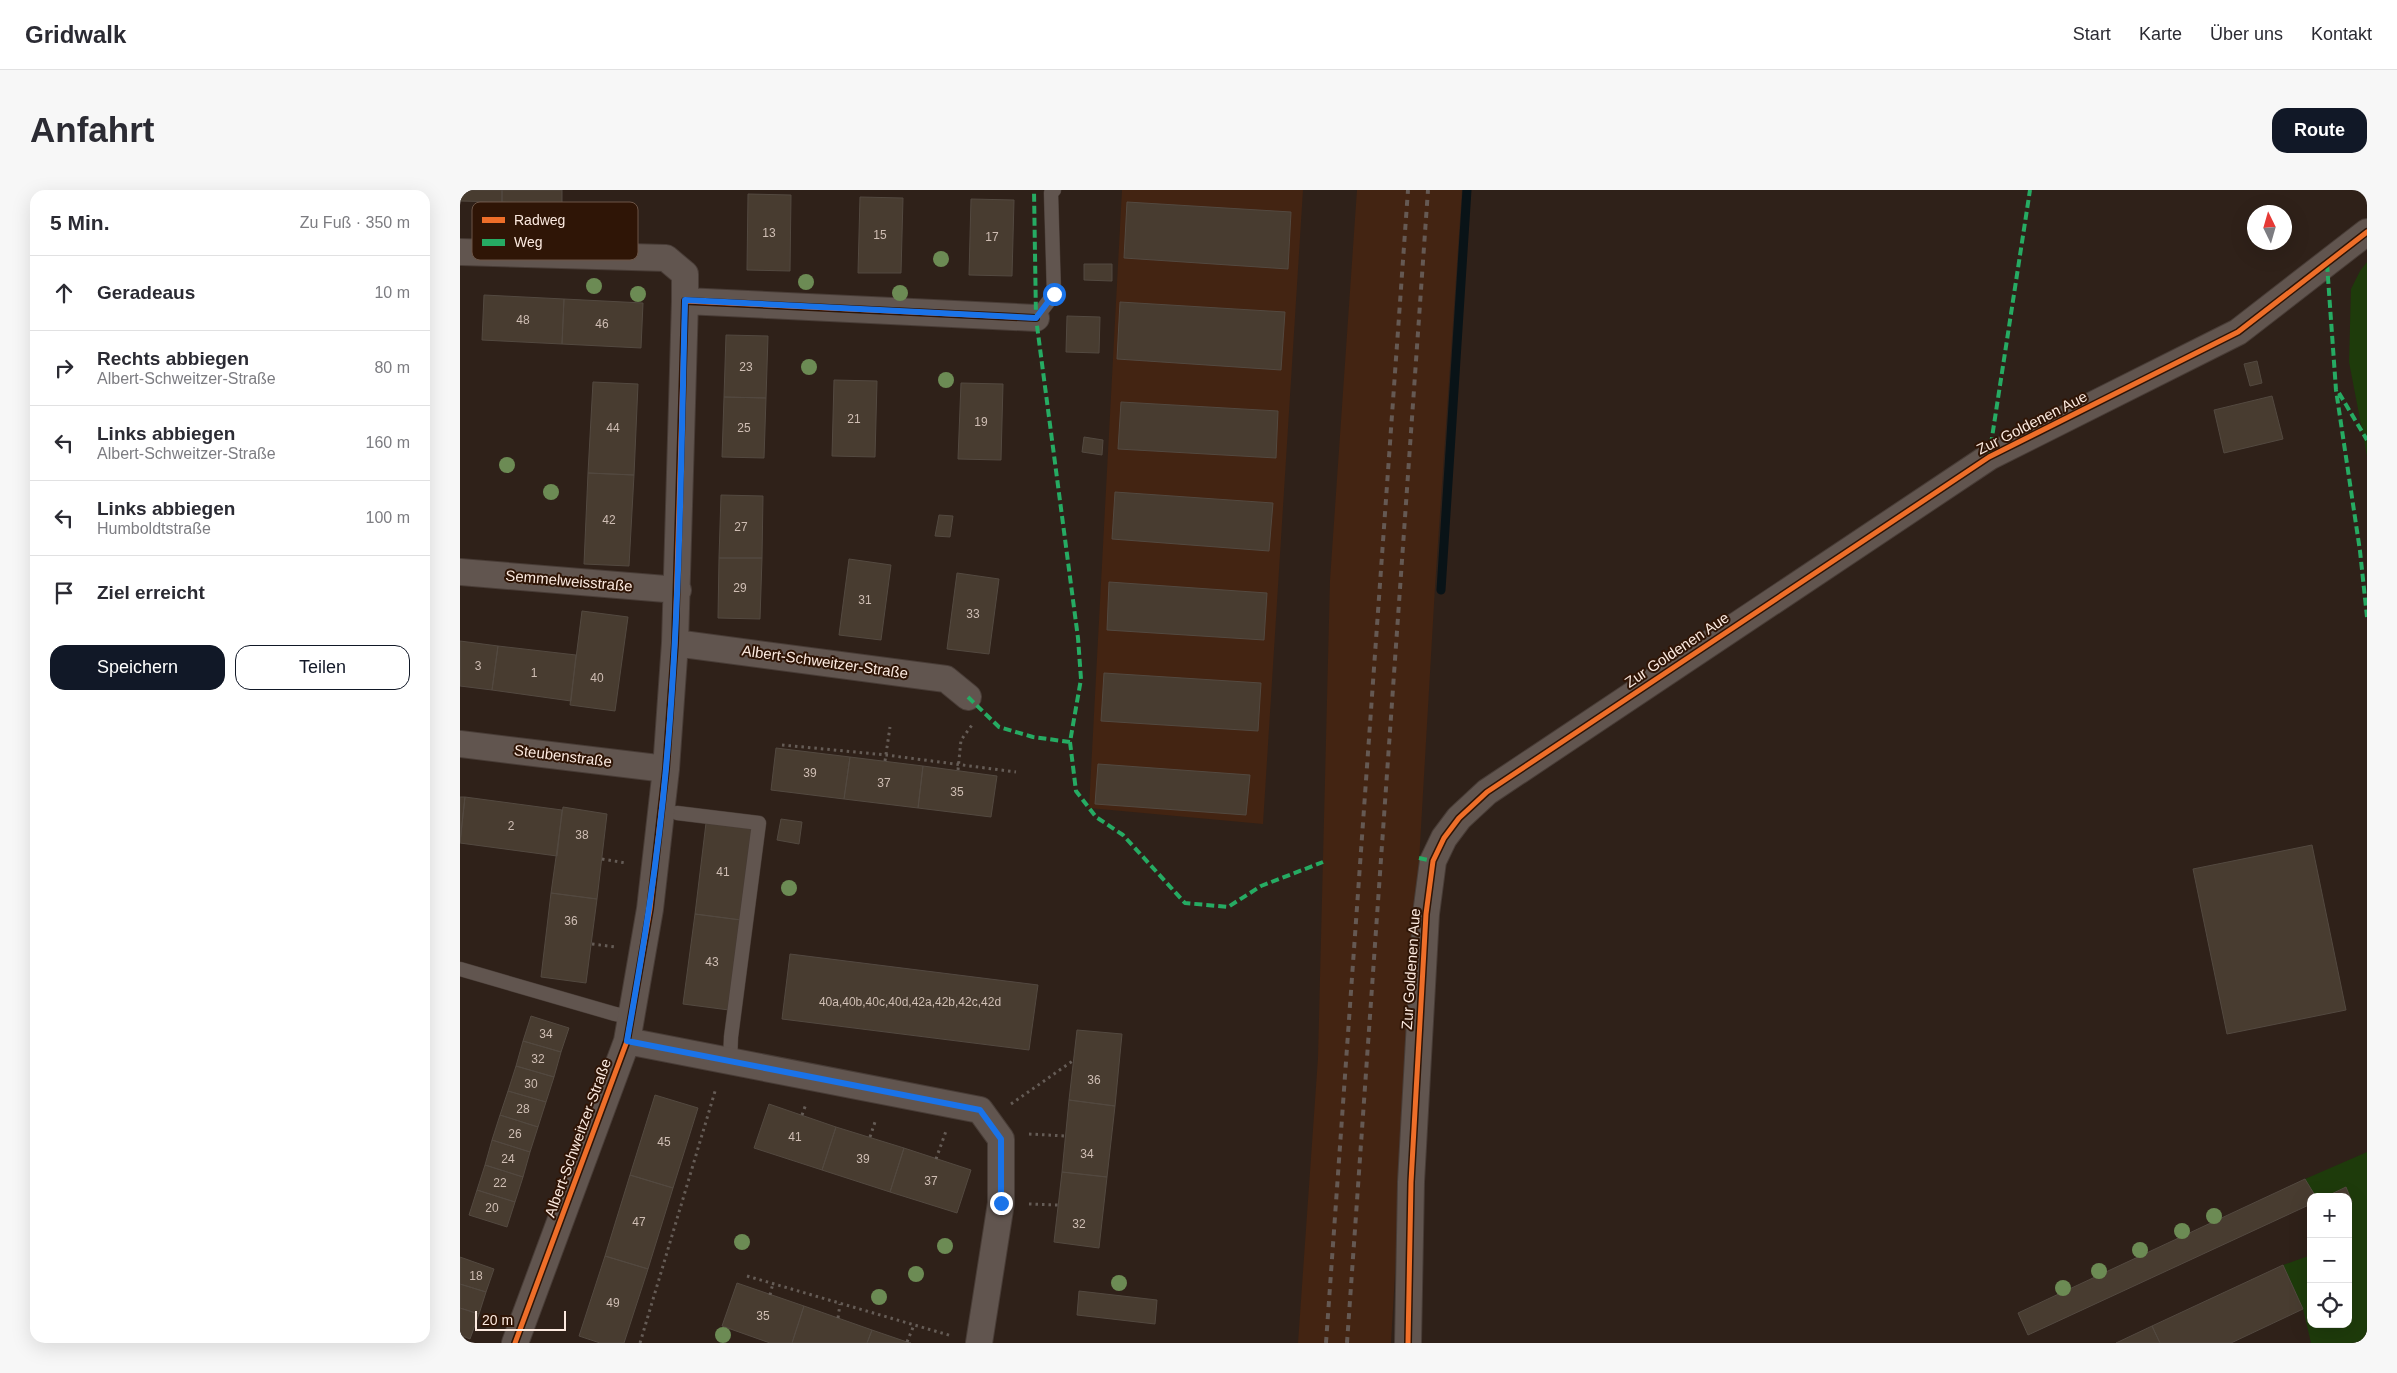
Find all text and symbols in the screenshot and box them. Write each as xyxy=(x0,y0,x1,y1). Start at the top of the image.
text: Gridwalk xyxy=(25,21,126,48)
text: Start xyxy=(2073,24,2111,44)
text: Karte xyxy=(2139,24,2182,44)
text: Über uns xyxy=(2210,24,2283,44)
text: Kontakt xyxy=(2311,24,2372,44)
button: Route xyxy=(2272,108,2367,153)
text: Anfahrt xyxy=(30,110,154,149)
legend xyxy=(472,202,638,260)
north arrow xyxy=(2247,205,2292,250)
text: 5 Min. xyxy=(50,211,110,234)
text: Radweg xyxy=(514,212,565,228)
text: Zu Fuß · 350 m xyxy=(300,214,410,231)
house number: 13 xyxy=(762,226,776,240)
house number: 15 xyxy=(873,228,887,242)
house number: 17 xyxy=(985,230,999,244)
text: Weg xyxy=(514,234,543,250)
icon: ahead xyxy=(50,279,78,307)
text: Geradeaus xyxy=(97,282,195,303)
route start xyxy=(1043,283,1066,306)
text: 10 m xyxy=(374,284,410,301)
house number: 48 xyxy=(516,313,530,327)
house number: 46 xyxy=(595,317,609,331)
text: Rechts abbiegen xyxy=(97,348,249,369)
icon: right xyxy=(50,354,78,382)
text: 80 m xyxy=(374,359,410,376)
house number: 23 xyxy=(739,360,753,374)
text: Albert-Schweitzer-Straße xyxy=(97,370,276,387)
street label: Zur Goldenen Aue xyxy=(1974,387,2090,458)
house number: 21 xyxy=(847,412,861,426)
house number: 19 xyxy=(974,415,988,429)
house number: 44 xyxy=(606,421,620,435)
house number: 25 xyxy=(737,421,751,435)
text: Links abbiegen xyxy=(97,423,235,444)
icon: left xyxy=(50,429,78,457)
text: 160 m xyxy=(366,434,410,451)
text: Albert-Schweitzer-Straße xyxy=(97,445,276,462)
text: Links abbiegen xyxy=(97,498,235,519)
icon: left xyxy=(50,504,78,532)
text: 100 m xyxy=(366,509,410,526)
house number: 42 xyxy=(602,513,616,527)
text: Humboldtstraße xyxy=(97,520,211,537)
house number: 27 xyxy=(734,520,748,534)
street label: Semmelweisstraße xyxy=(505,566,633,595)
icon: arrive xyxy=(50,579,78,607)
house number: 29 xyxy=(733,581,747,595)
text: Ziel erreicht xyxy=(97,582,205,603)
house number: 31 xyxy=(858,593,872,607)
house number: 33 xyxy=(966,607,980,621)
street label: Zur Goldenen Aue xyxy=(1621,608,1732,691)
street label: Albert-Schweitzer-Straße xyxy=(741,641,909,682)
button: Speichern xyxy=(50,645,225,690)
button: Teilen xyxy=(235,645,410,690)
house number: 3 xyxy=(475,659,482,673)
house number: 1 xyxy=(531,666,538,680)
house number: 40 xyxy=(590,671,604,685)
street label: Steubenstraße xyxy=(513,741,613,770)
house number: 39 xyxy=(803,766,817,780)
house number: 37 xyxy=(877,776,891,790)
house number: 35 xyxy=(950,785,964,799)
house number: 2 xyxy=(508,819,515,833)
house number: 38 xyxy=(575,828,589,842)
house number: 41 xyxy=(716,865,730,879)
street label: Zur Goldenen Aue xyxy=(1398,908,1423,1030)
house number: 36 xyxy=(564,914,578,928)
house number: 43 xyxy=(705,955,719,969)
house number: 40a,40b,40c,40d,42a,42b,42c,42d xyxy=(819,995,1001,1009)
house number: 34 xyxy=(539,1027,553,1041)
house number: 32 xyxy=(531,1052,545,1066)
street label: Albert-Schweitzer-Straße xyxy=(541,1056,614,1219)
house number: 36 xyxy=(1087,1073,1101,1087)
house number: 30 xyxy=(524,1077,538,1091)
house number: 28 xyxy=(516,1102,530,1116)
house number: 26 xyxy=(508,1127,522,1141)
house number: 41 xyxy=(788,1130,802,1144)
house number: 45 xyxy=(657,1135,671,1149)
house number: 34 xyxy=(1080,1147,1094,1161)
house number: 24 xyxy=(501,1152,515,1166)
house number: 39 xyxy=(856,1152,870,1166)
house number: 37 xyxy=(924,1174,938,1188)
house number: 22 xyxy=(493,1176,507,1190)
route end xyxy=(990,1192,1013,1215)
map controls xyxy=(2307,1193,2352,1328)
button: + xyxy=(2307,1193,2352,1238)
house number: 20 xyxy=(485,1201,499,1215)
house number: 47 xyxy=(632,1215,646,1229)
house number: 32 xyxy=(1072,1217,1086,1231)
button: − xyxy=(2307,1238,2352,1283)
house number: 18 xyxy=(469,1269,483,1283)
button: locate xyxy=(2307,1283,2352,1328)
house number: 49 xyxy=(606,1296,620,1310)
scale bar xyxy=(475,1308,566,1331)
house number: 35 xyxy=(756,1309,770,1323)
text: 20 m xyxy=(482,1312,513,1328)

